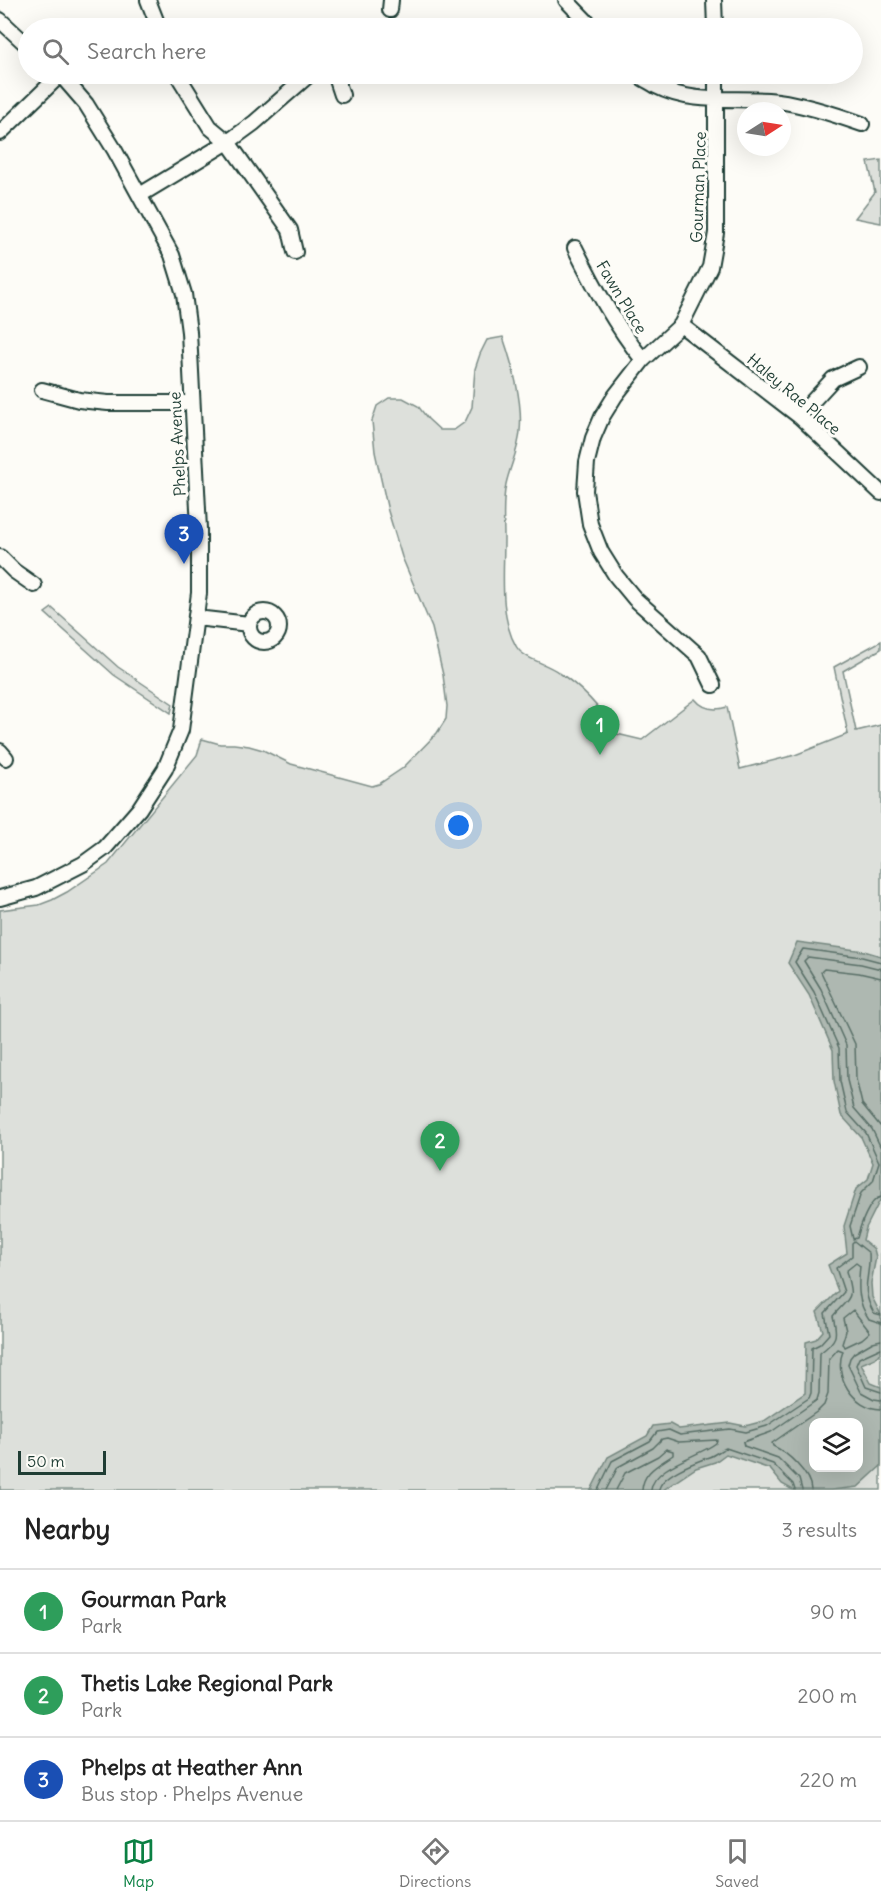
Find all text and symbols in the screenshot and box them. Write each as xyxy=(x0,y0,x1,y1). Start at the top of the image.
search box xyxy=(18,18,863,84)
icon: search xyxy=(39,35,72,68)
text: Search here xyxy=(87,37,206,65)
north arrow xyxy=(737,102,791,156)
street label: Gourman Place xyxy=(686,131,710,243)
street label: Fawn Place xyxy=(592,257,652,337)
street label: Haley Rae Place xyxy=(743,349,845,439)
street label: Phelps Avenue xyxy=(164,391,190,497)
pin: 3 xyxy=(164,514,204,564)
pin: 1 xyxy=(580,706,620,755)
your location xyxy=(444,811,473,840)
pin: 2 xyxy=(420,1122,460,1171)
map controls xyxy=(809,1418,863,1472)
button: layers xyxy=(809,1418,863,1472)
scale bar xyxy=(18,1448,106,1476)
text: 50 m xyxy=(27,1451,65,1471)
text: Nearby xyxy=(24,1513,110,1546)
text: 3 results xyxy=(781,1517,857,1542)
text: Gourman Park xyxy=(81,1585,226,1613)
text: 1 xyxy=(40,1599,47,1624)
text: 90 m xyxy=(810,1599,857,1624)
text: Park xyxy=(81,1613,122,1638)
text: Thetis Lake Regional Park xyxy=(81,1669,333,1697)
text: 2 xyxy=(38,1683,49,1708)
text: 200 m xyxy=(797,1683,857,1708)
text: Park xyxy=(81,1697,122,1722)
text: Phelps at Heather Ann xyxy=(81,1753,303,1781)
text: 3 xyxy=(38,1767,49,1792)
text: 220 m xyxy=(800,1767,857,1792)
text: Bus stop · Phelps Avenue xyxy=(81,1781,303,1806)
tab: Map xyxy=(122,1835,155,1891)
tab: Directions xyxy=(399,1835,471,1891)
tab: Saved xyxy=(715,1835,759,1891)

